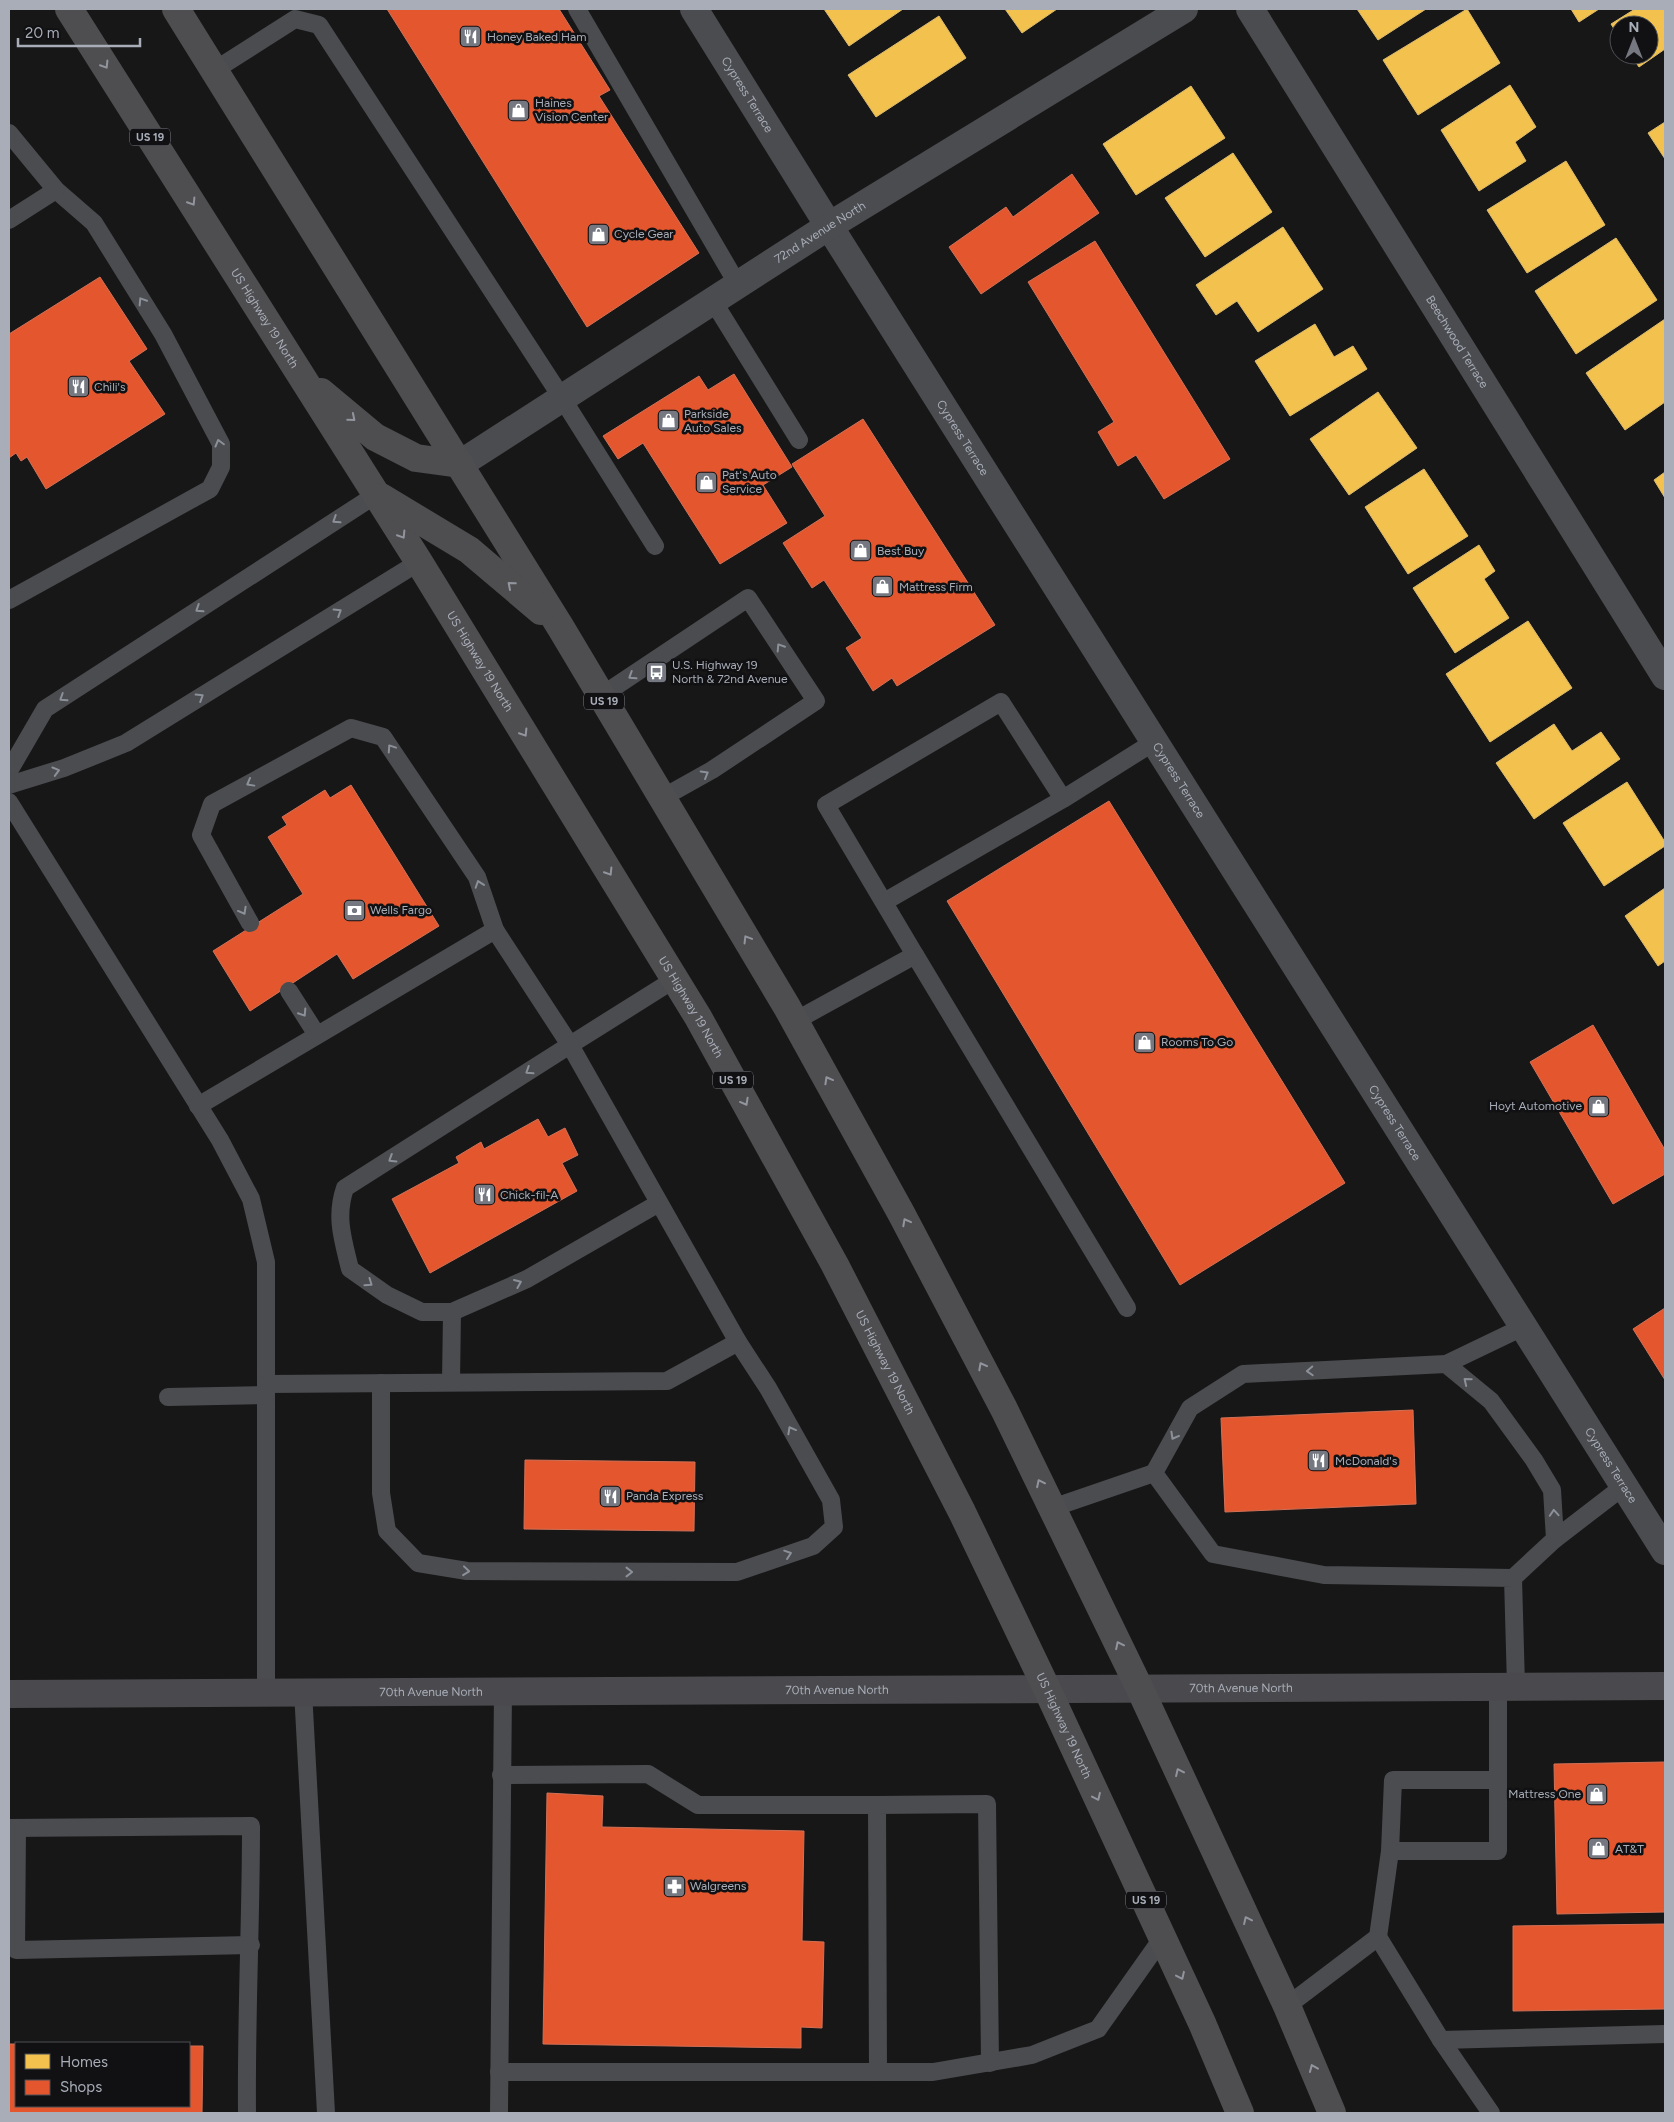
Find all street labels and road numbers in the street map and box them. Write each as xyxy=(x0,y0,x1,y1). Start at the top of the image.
street label: Cypress Terrace xyxy=(719,54,776,136)
road number: US 19 xyxy=(130,128,170,146)
street label: 72nd Avenue North xyxy=(772,198,868,266)
street label: US Highway 19 North xyxy=(228,266,302,371)
street label: Beechwood Terrace xyxy=(1423,293,1491,391)
street label: Cypress Terrace xyxy=(934,397,992,479)
street label: US Highway 19 North xyxy=(444,609,516,714)
road number: US 19 xyxy=(584,692,624,709)
street label: Cypress Terrace xyxy=(1150,740,1208,821)
street label: US Highway 19 North xyxy=(656,954,726,1060)
road number: US 19 xyxy=(713,1072,753,1088)
street label: Cypress Terrace xyxy=(1366,1082,1424,1164)
street label: US Highway 19 North xyxy=(853,1308,918,1417)
street label: Cypress Terrace xyxy=(1582,1425,1640,1506)
street label: US Highway 19 North xyxy=(1033,1670,1095,1781)
street label: 70th Avenue North xyxy=(1189,1681,1293,1695)
street label: 70th Avenue North xyxy=(785,1683,889,1697)
street label: 70th Avenue North xyxy=(379,1685,483,1699)
road number: US 19 xyxy=(1126,1892,1166,1908)

